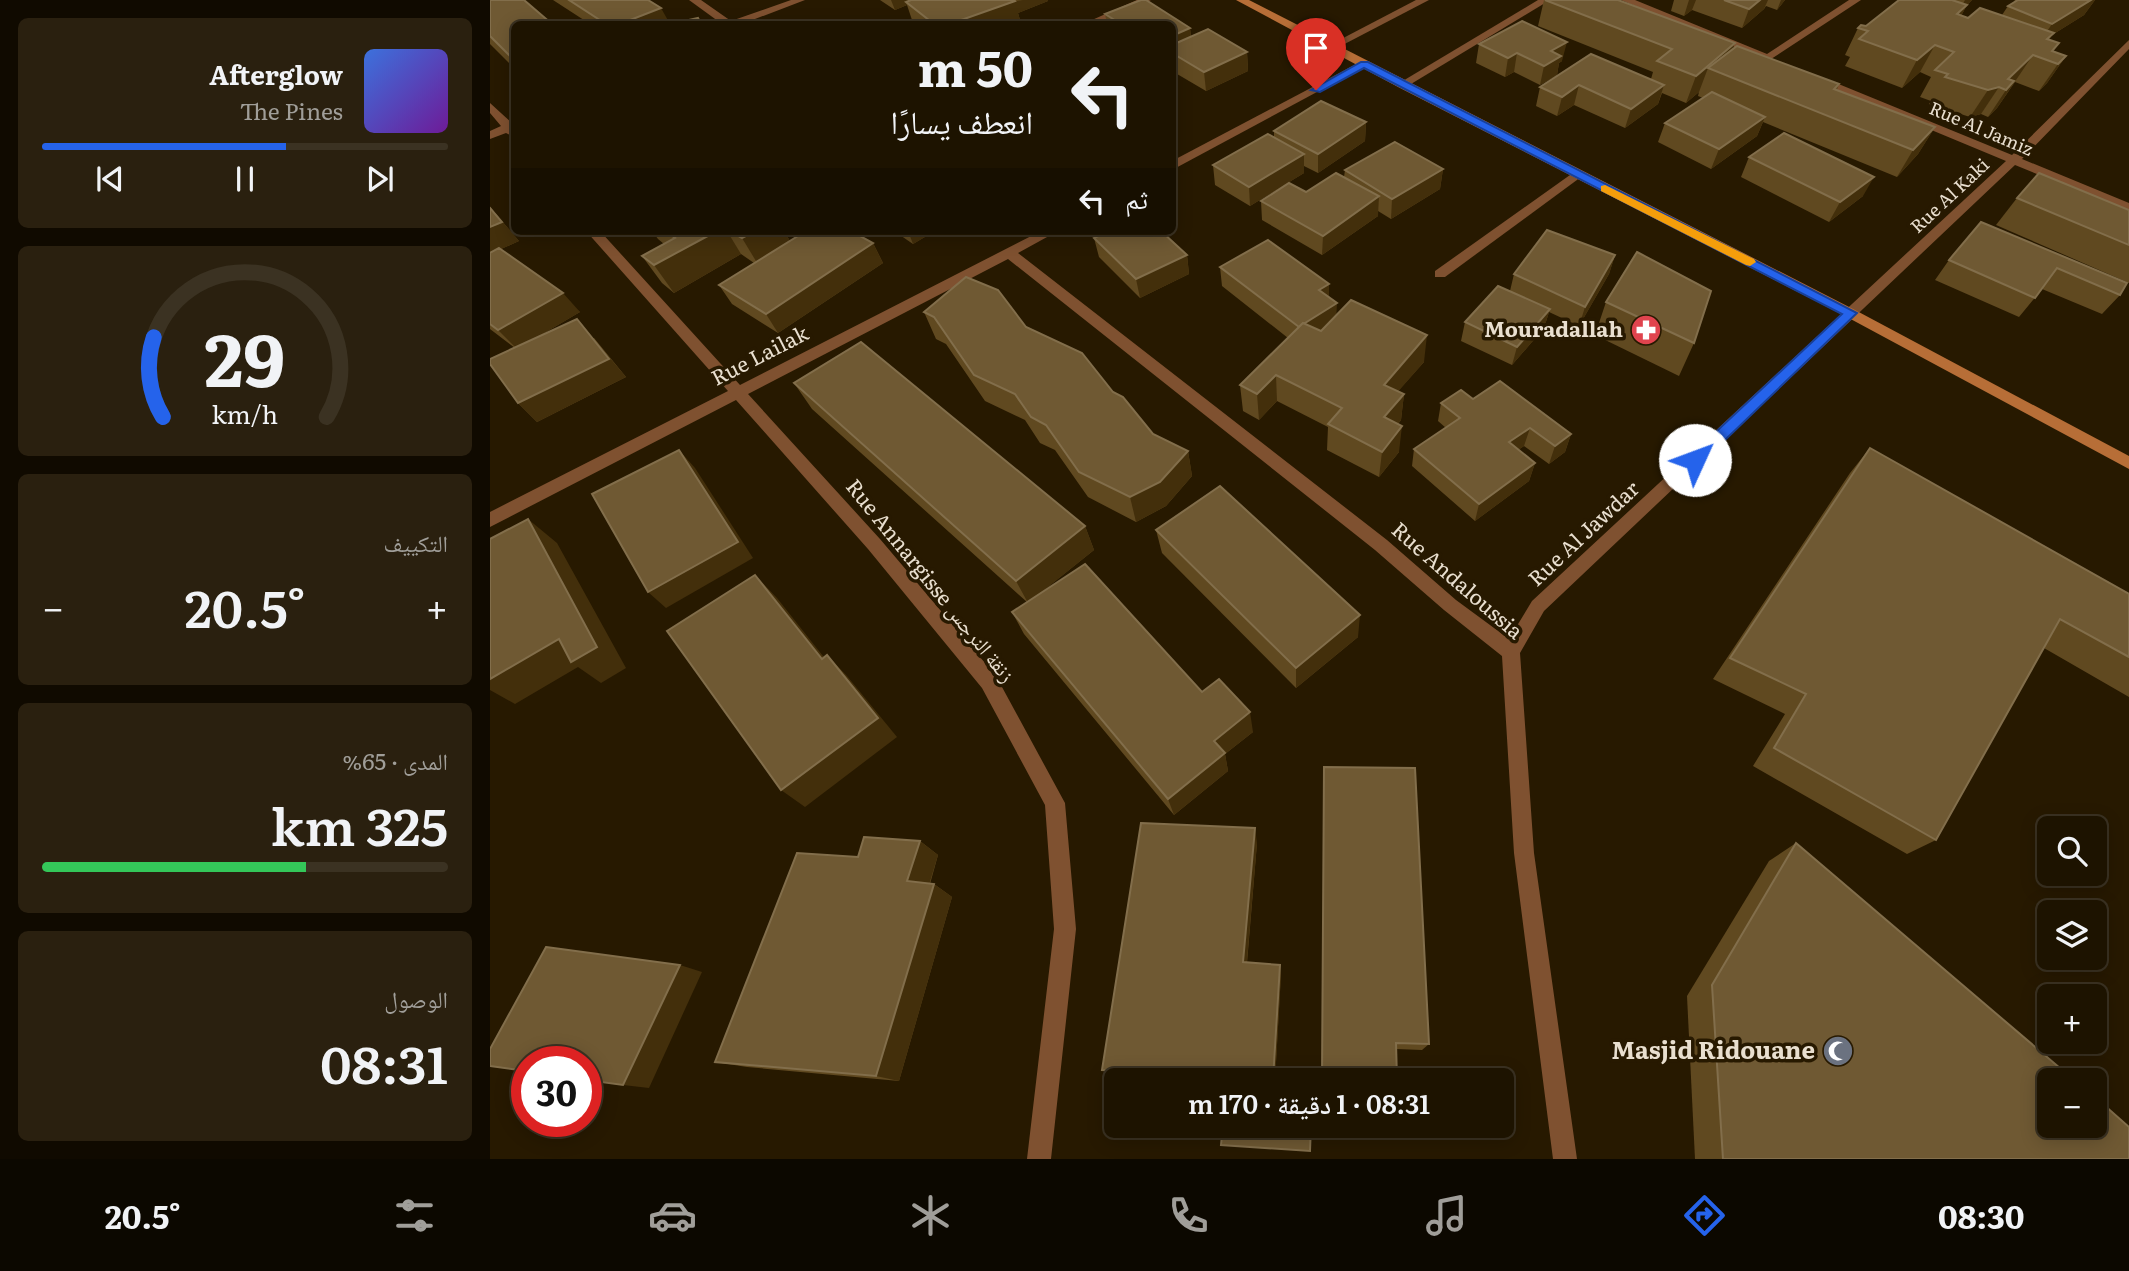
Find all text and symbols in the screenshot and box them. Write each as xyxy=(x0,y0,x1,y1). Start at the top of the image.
pin xyxy=(1286,18,1346,90)
text: 50 m xyxy=(917,29,1033,102)
icon: arrive xyxy=(1297,29,1335,67)
icon: left xyxy=(1057,49,1148,140)
text: Afterglow xyxy=(209,54,343,93)
text: The Pines xyxy=(240,93,343,127)
street label: Rue Al Jamiz xyxy=(1925,94,2038,162)
text: انعطف يسارًا xyxy=(890,96,1033,144)
street label: Rue Al Kaki xyxy=(1903,151,1995,239)
icon: previous xyxy=(91,160,129,198)
icon: pause xyxy=(226,160,264,198)
icon: next xyxy=(361,160,399,198)
text: ثم xyxy=(1125,178,1148,217)
icon: left xyxy=(1073,182,1111,220)
text: 29 xyxy=(204,302,286,410)
place label: Mouradallah xyxy=(1484,312,1623,343)
pharmacy icon: Mouradallah xyxy=(1629,313,1663,347)
street label: Rue Lailak xyxy=(705,316,813,392)
text: km/h xyxy=(212,395,278,432)
position arrow xyxy=(1658,423,1732,497)
street label: Rue Annargisse زنقة النرجس xyxy=(840,471,1024,688)
street label: Rue Al Jawdar xyxy=(1520,472,1645,592)
street label: Rue Andaloussia xyxy=(1386,513,1532,645)
text: التكييف xyxy=(383,525,448,559)
text: 20.5° xyxy=(184,567,306,644)
text: − xyxy=(42,577,64,634)
text: + xyxy=(426,577,448,634)
text: المدى · 65% xyxy=(343,743,448,777)
text: 325 km xyxy=(271,785,448,862)
map controls xyxy=(2037,816,2107,1138)
button: search xyxy=(2037,816,2107,886)
button: layers xyxy=(2037,900,2107,970)
text: الوصول xyxy=(384,981,448,1015)
button: + xyxy=(2037,984,2107,1054)
text: 08:31 xyxy=(320,1023,448,1100)
place label: Masjid Ridouane xyxy=(1612,1031,1815,1066)
mosque icon: Masjid Ridouane xyxy=(1821,1034,1855,1068)
speed limit sign: 30 xyxy=(511,1046,602,1137)
button: − xyxy=(2037,1068,2107,1138)
text: 08:31 · 1 دقيقة · 170 m xyxy=(1188,1083,1430,1122)
text: 20.5° xyxy=(105,1191,181,1239)
icon: filters xyxy=(390,1191,439,1240)
icon: car xyxy=(648,1191,697,1240)
icon: climate xyxy=(906,1191,955,1240)
icon: phone xyxy=(1164,1191,1213,1240)
icon: music xyxy=(1422,1191,1471,1240)
icon: directions xyxy=(1680,1191,1729,1240)
text: 08:30 xyxy=(1938,1191,2024,1239)

